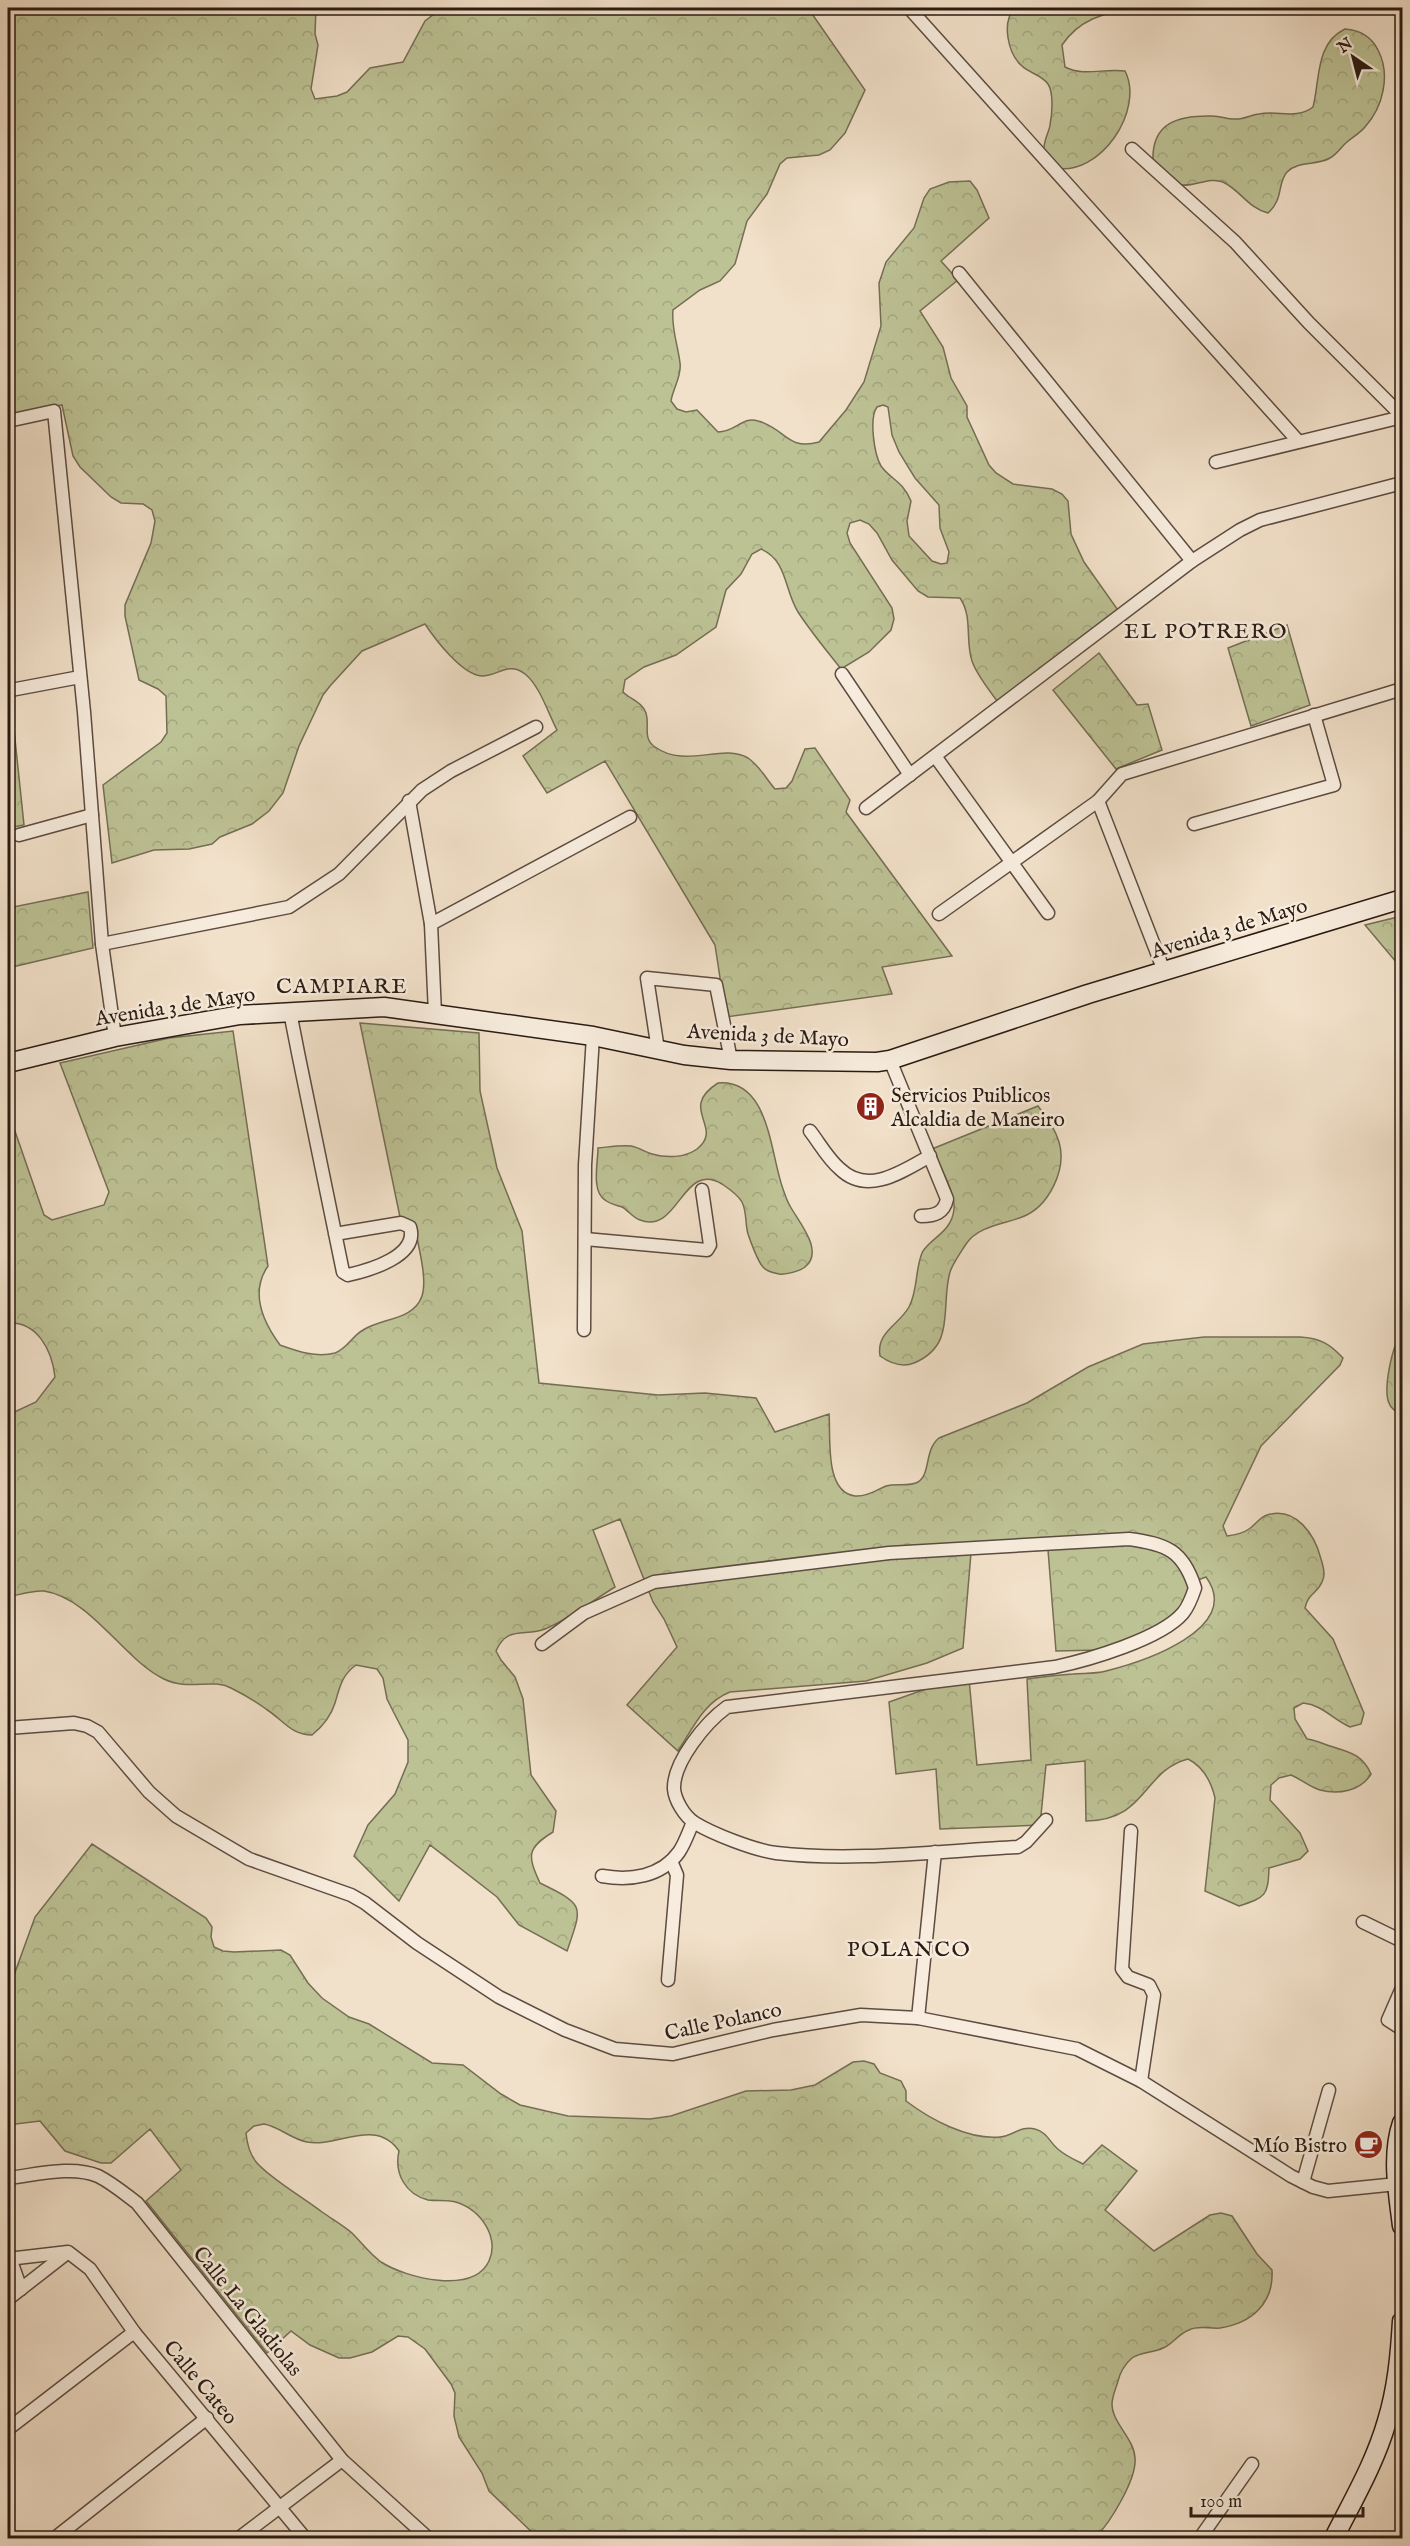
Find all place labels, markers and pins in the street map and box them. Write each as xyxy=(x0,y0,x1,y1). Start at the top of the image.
place label: Servicios Puiblicos Alcaldia de Maneiro xyxy=(890,1083,1065,1134)
building icon: Servicios Puiblicos Alcaldia de Maneiro xyxy=(854,1091,886,1123)
cafe icon: Mío Bistro xyxy=(1352,2129,1384,2161)
place label: Mío Bistro xyxy=(1253,2133,1347,2160)

